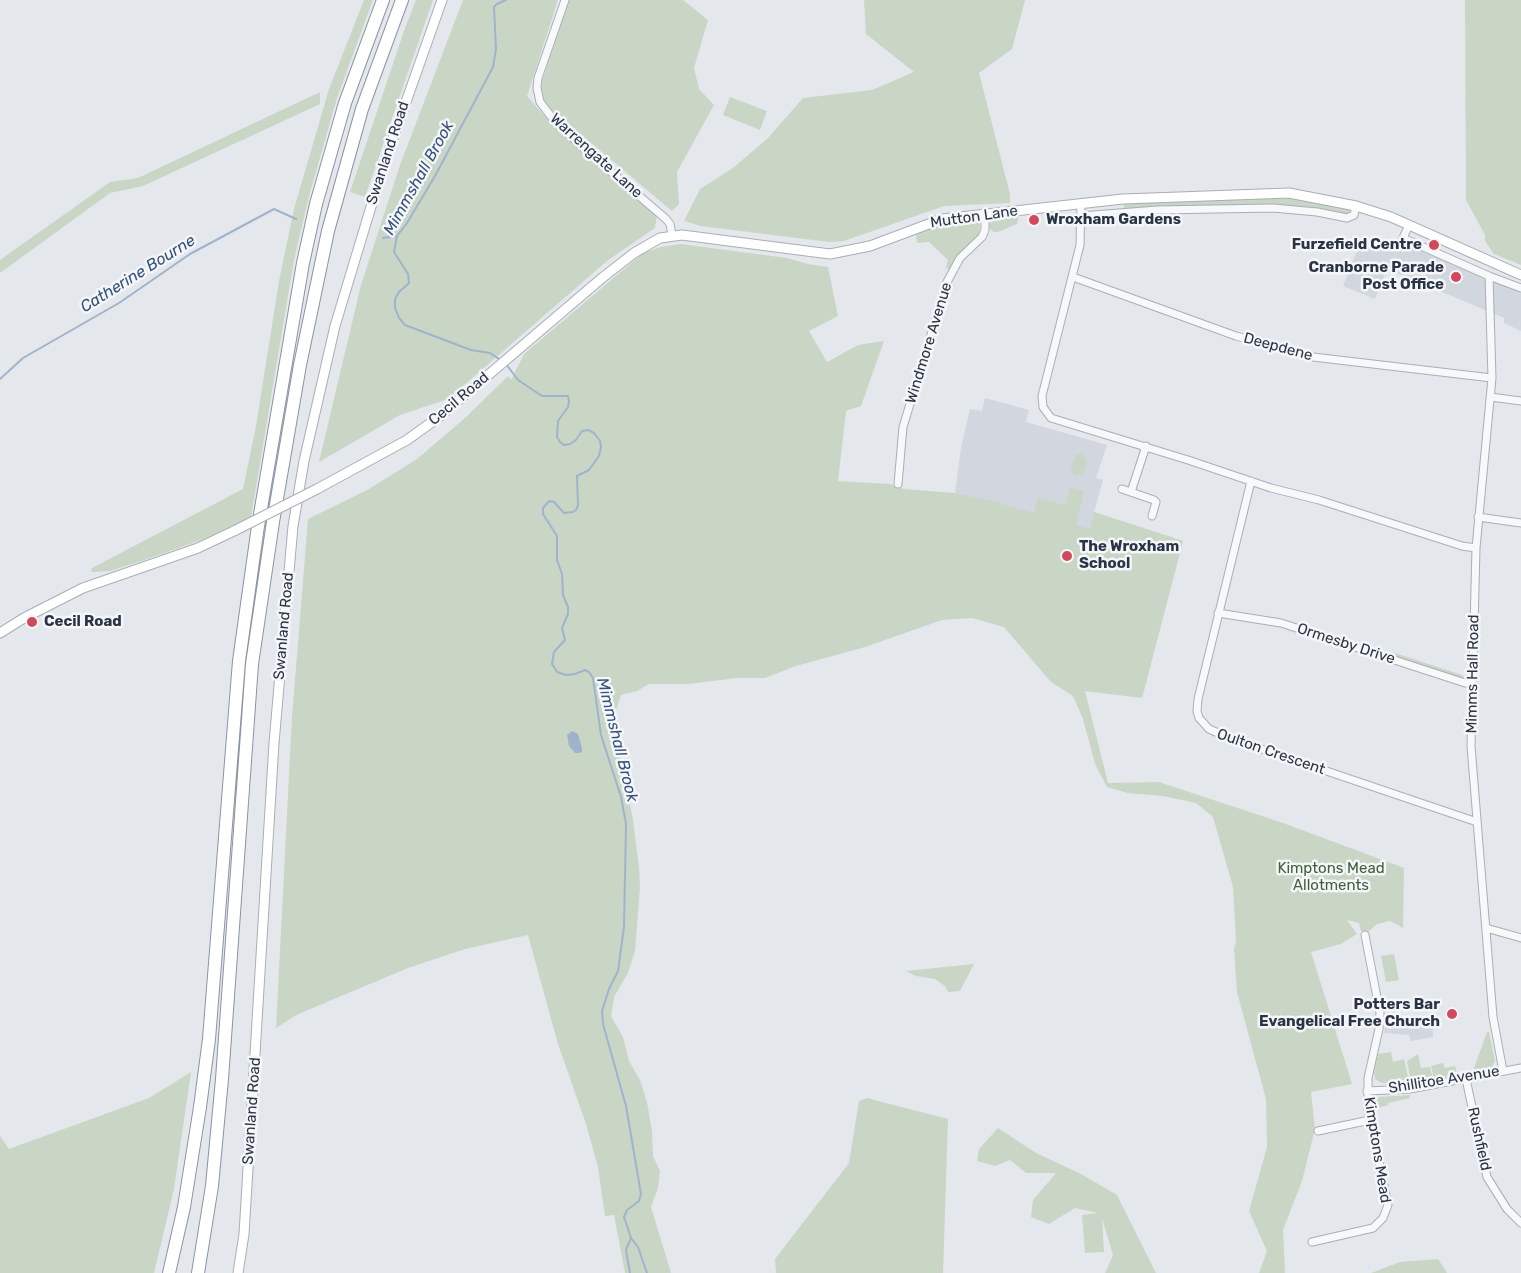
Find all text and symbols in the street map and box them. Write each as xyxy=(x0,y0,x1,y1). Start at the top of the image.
street label: Swanland Road xyxy=(363,99,413,207)
street label: Warrengate Lane xyxy=(546,110,646,202)
water label: Mimmshall Brook xyxy=(380,118,458,238)
street label: Mutton Lane xyxy=(929,202,1019,232)
place label: Wroxham Gardens xyxy=(1046,211,1181,229)
marker: Wroxham Gardens xyxy=(1027,213,1041,227)
water label: Catherine Bourne xyxy=(77,231,199,317)
place label: Furzefield Centre xyxy=(1292,236,1422,254)
marker: Furzefield Centre xyxy=(1427,238,1441,252)
place label: Cranborne Parade Post Office xyxy=(1308,259,1444,294)
marker: Cranborne Parade Post Office xyxy=(1449,270,1463,284)
street label: Windmore Avenue xyxy=(902,280,956,406)
street label: Deepdene xyxy=(1241,329,1315,365)
street label: Cecil Road xyxy=(425,369,493,429)
place label: The Wroxham School xyxy=(1079,538,1179,573)
marker: The Wroxham School xyxy=(1060,549,1074,563)
street label: Swanland Road xyxy=(270,572,298,680)
place label: Cecil Road xyxy=(44,613,122,631)
street label: Mimms Hall Road xyxy=(1463,614,1483,734)
marker: Cecil Road xyxy=(25,615,39,629)
street label: Ormesby Drive xyxy=(1295,620,1397,668)
water label: Mimmshall Brook xyxy=(592,676,642,804)
street label: Oulton Crescent xyxy=(1215,725,1327,779)
park label: Kimptons Mead Allotments xyxy=(1277,860,1385,895)
place label: Potters Bar Evangelical Free Church xyxy=(1259,996,1440,1031)
marker: Potters Bar Evangelical Free Church xyxy=(1445,1007,1459,1021)
street label: Swanland Road xyxy=(239,1057,265,1165)
street label: Shillitoe Avenue xyxy=(1387,1062,1501,1098)
street label: Kimptons Mead xyxy=(1360,1096,1394,1204)
street label: Rushfield xyxy=(1463,1105,1495,1173)

